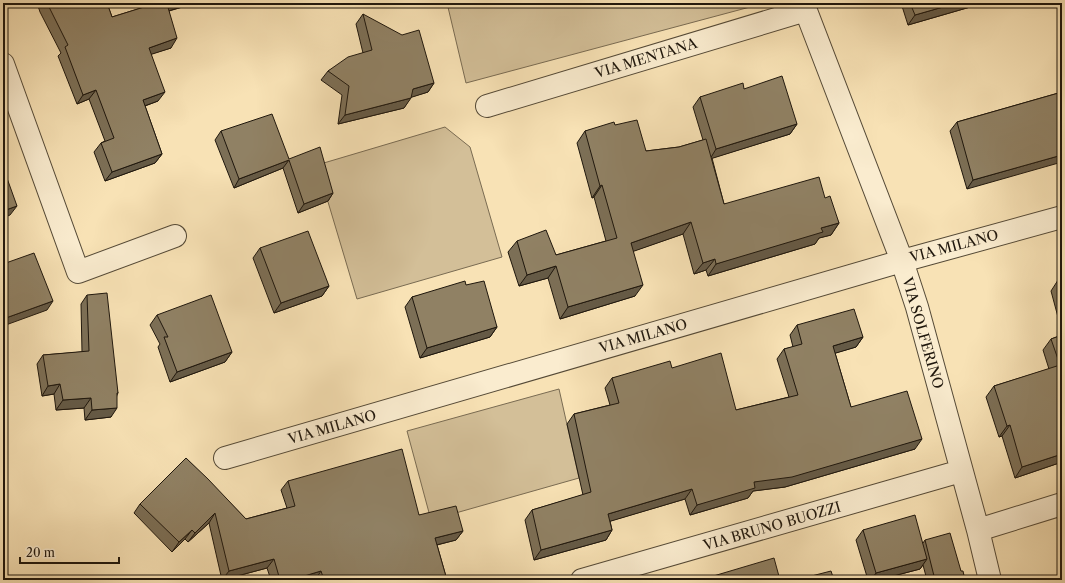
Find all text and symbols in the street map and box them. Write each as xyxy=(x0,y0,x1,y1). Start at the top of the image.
street label: VIA MENTANA xyxy=(592,34,700,82)
street label: VIA MILANO xyxy=(907,226,1000,267)
street label: VIA SOLFERINO xyxy=(898,274,948,391)
street label: VIA MILANO xyxy=(596,315,689,357)
street label: VIA MILANO xyxy=(285,406,378,448)
street label: VIA BRUNO BUOZZI xyxy=(700,498,843,555)
scale bar xyxy=(20,539,119,565)
text: 20 m xyxy=(26,545,55,560)

